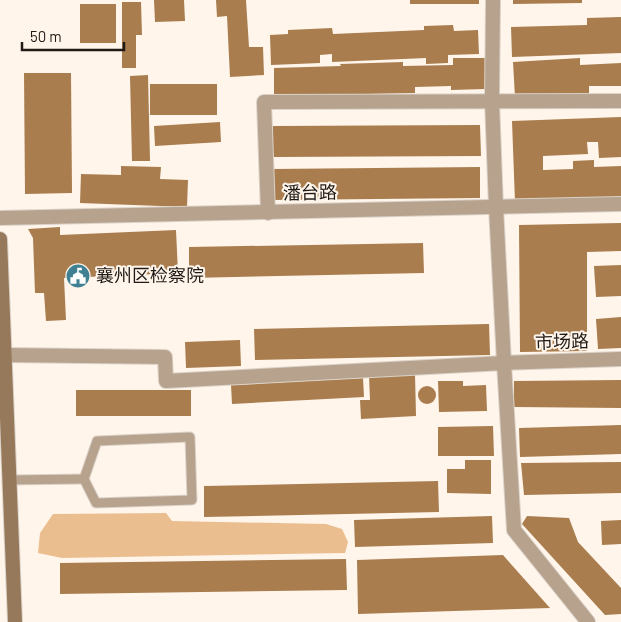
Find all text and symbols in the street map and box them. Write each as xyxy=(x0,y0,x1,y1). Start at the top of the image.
scale bar xyxy=(22,20,125,52)
text: 50 m xyxy=(30,27,62,45)
street label: 潘台路 xyxy=(283,181,337,203)
public building icon: 襄州区检察院 xyxy=(65,263,91,289)
place label: 襄州区检察院 xyxy=(96,264,204,286)
street label: 市场路 xyxy=(535,329,589,353)

